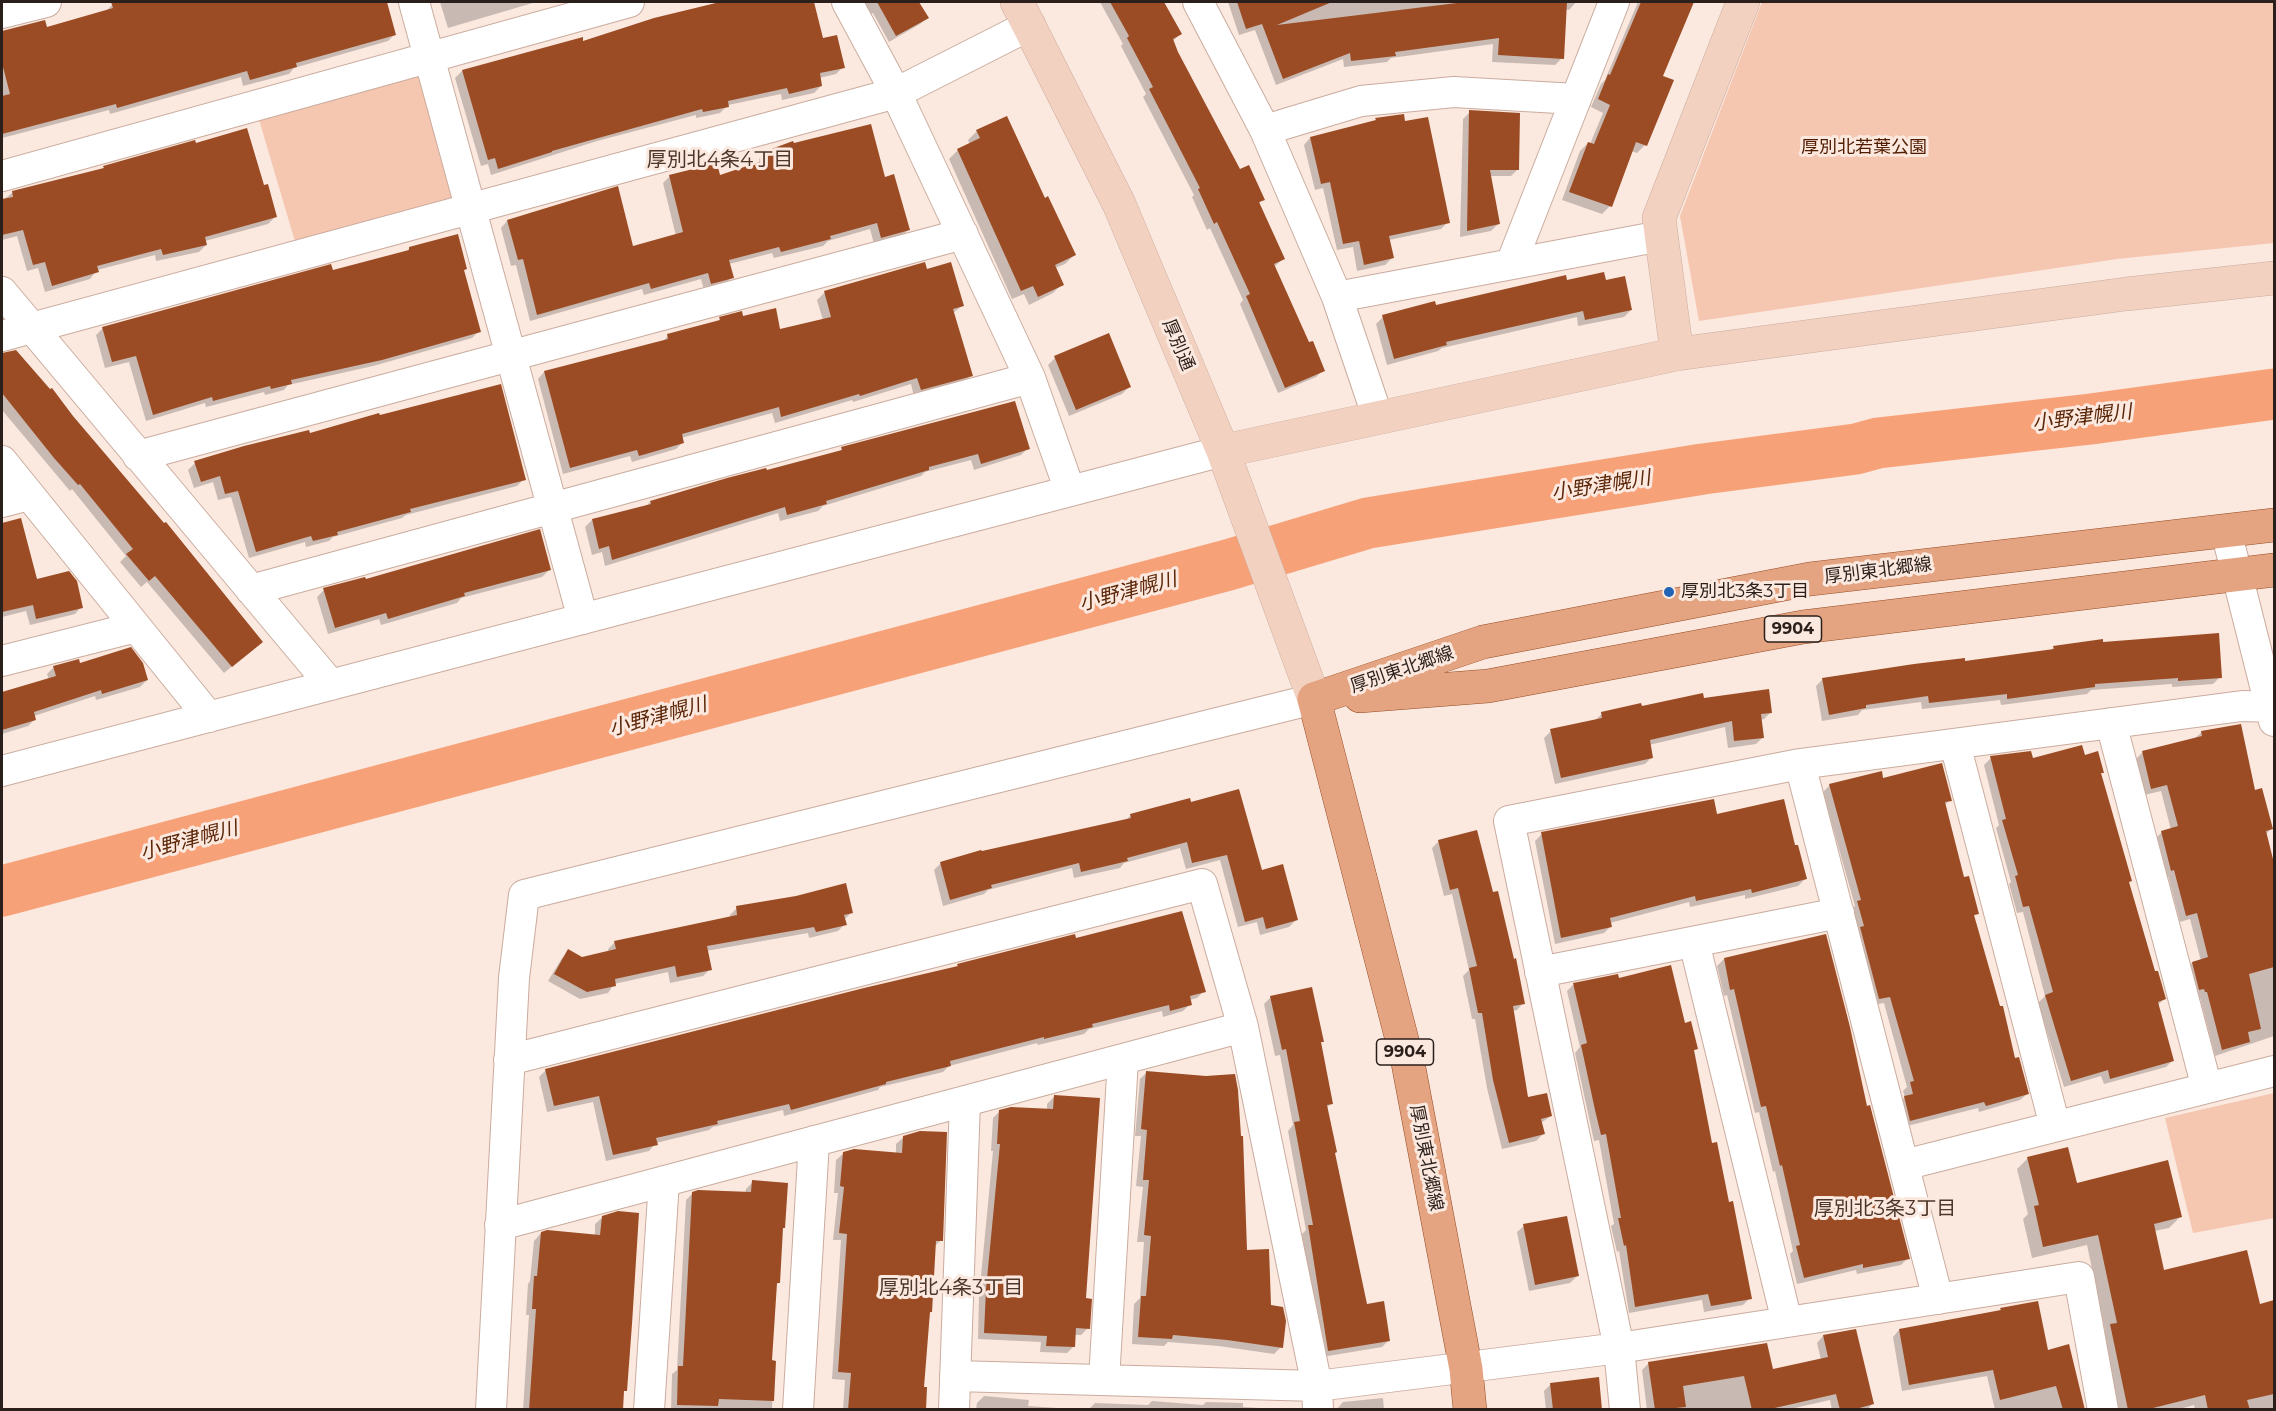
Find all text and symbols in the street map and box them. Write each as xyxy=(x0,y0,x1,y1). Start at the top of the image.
park label: 厚別北若葉公園 xyxy=(1801,137,1927,159)
district label: 厚別北4条4丁目 xyxy=(647,148,793,172)
street label: 厚別通 xyxy=(1158,316,1198,374)
water label: 小野津幌川 xyxy=(2031,400,2133,436)
water label: 小野津幌川 xyxy=(1550,466,1652,506)
street label: 厚別東北郷線 xyxy=(1823,554,1933,588)
water label: 小野津幌川 xyxy=(1077,567,1179,617)
place label: 厚別北3条3丁目 xyxy=(1681,581,1809,603)
marker: 厚別北3条3丁目 xyxy=(1662,585,1676,599)
road number: 9904 xyxy=(1764,616,1822,642)
street label: 厚別東北郷線 xyxy=(1347,642,1457,698)
water label: 小野津幌川 xyxy=(607,692,709,742)
water label: 小野津幌川 xyxy=(138,816,240,866)
road number: 9904 xyxy=(1376,1039,1434,1065)
street label: 厚別東北郷線 xyxy=(1405,1103,1447,1213)
district label: 厚別北3条3丁目 xyxy=(1814,1197,1956,1221)
district label: 厚別北4条3丁目 xyxy=(879,1276,1023,1300)

